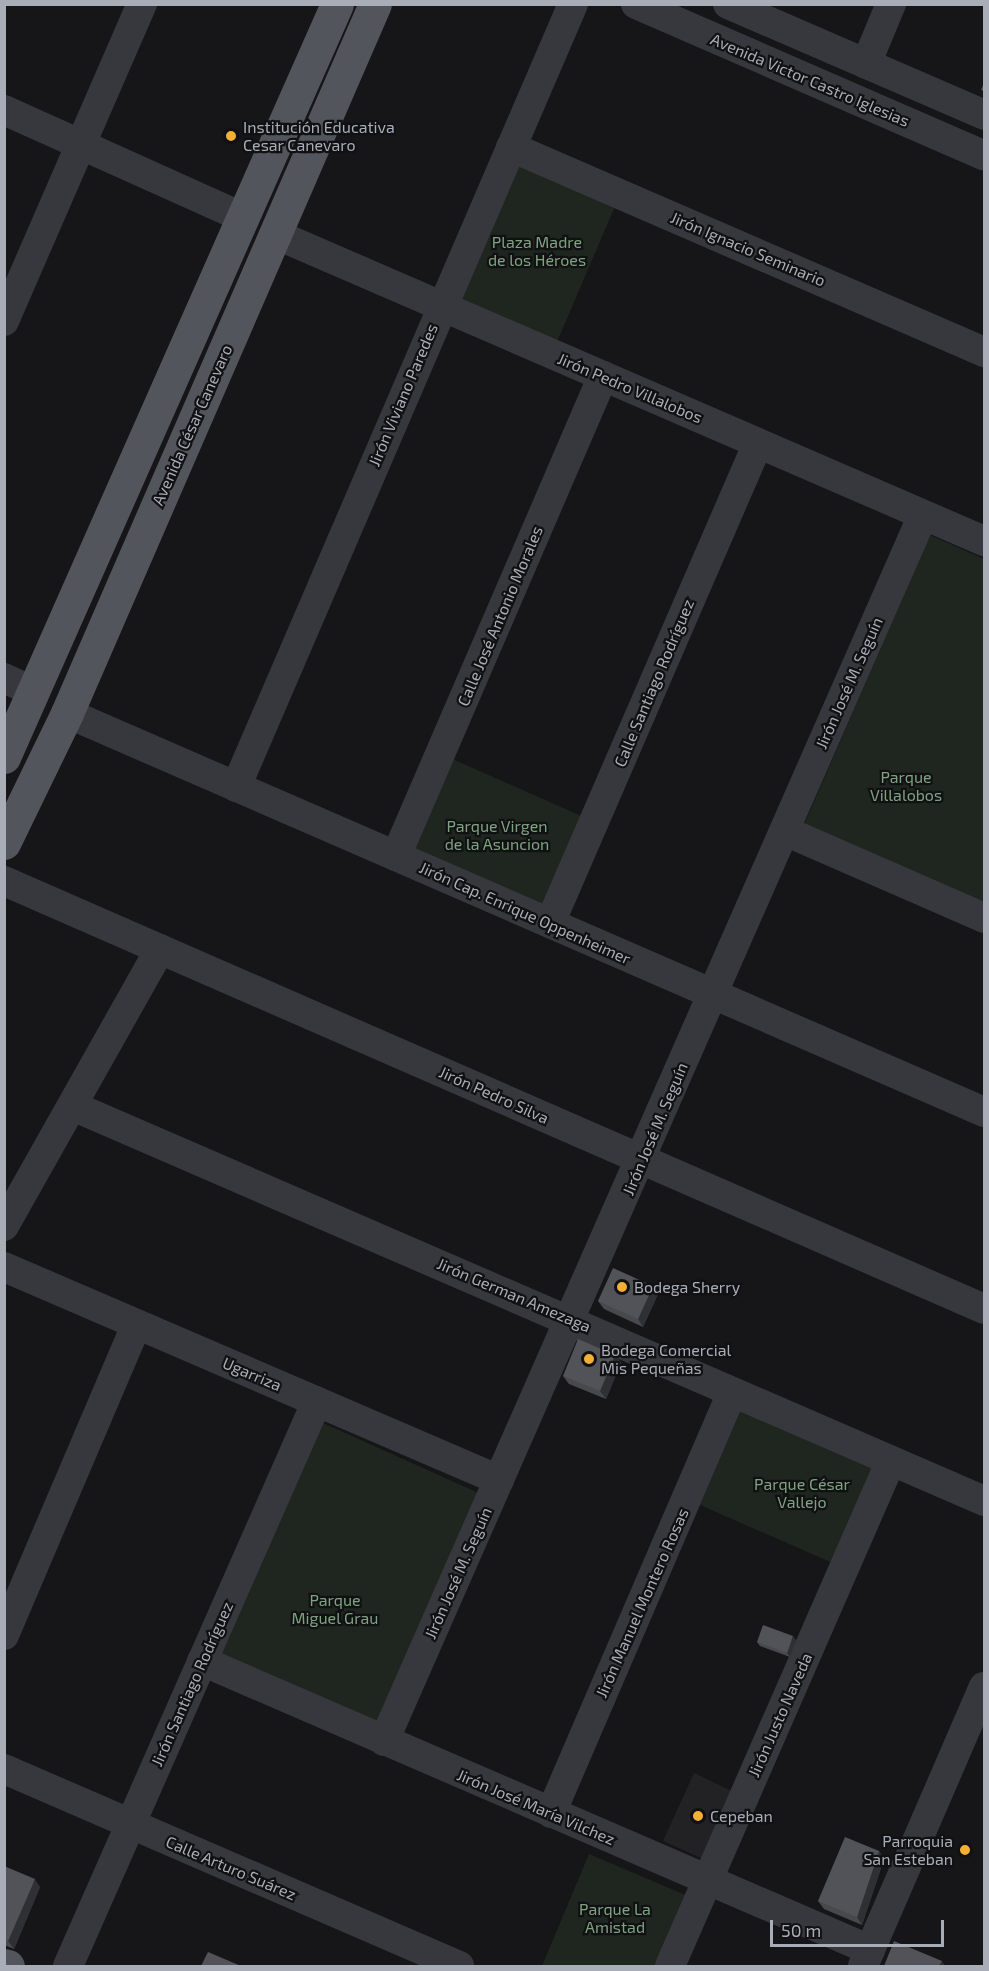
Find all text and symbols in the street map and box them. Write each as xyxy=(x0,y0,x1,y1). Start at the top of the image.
street label: Avenida Victor Castro Iglesias xyxy=(707,29,913,131)
place label: Institución Educativa Cesar Canevaro xyxy=(243,117,395,155)
marker: Institución Educativa Cesar Canevaro xyxy=(224,129,238,143)
street label: Jirón Ignacio Seminario xyxy=(668,208,828,290)
park label: Plaza Madre de los Héroes xyxy=(488,232,586,270)
street label: Jirón Viviano Paredes xyxy=(364,321,442,469)
street label: Avenida César Canevaro xyxy=(148,342,236,508)
street label: Jirón Pedro Villalobos xyxy=(555,349,705,427)
street label: Calle José Antonio Morales xyxy=(453,523,547,709)
street label: Calle Santiago Rodríguez xyxy=(610,596,698,770)
street label: Jirón José M. Seguín xyxy=(811,614,887,752)
park label: Parque Villalobos xyxy=(870,767,942,805)
park label: Parque Virgen de la Asuncion xyxy=(444,816,550,854)
street label: Jirón Cap. Enrique Oppenheimer xyxy=(416,858,634,968)
street label: Jirón José M. Seguín xyxy=(618,1060,692,1198)
street label: Jirón Pedro Silva xyxy=(436,1062,552,1128)
street label: Jirón German Amezaga xyxy=(434,1254,594,1336)
place label: Bodega Sherry xyxy=(634,1277,740,1297)
marker: Bodega Sherry xyxy=(615,1280,629,1294)
place label: Bodega Comercial Mis Pequeñas xyxy=(601,1340,731,1378)
marker: Bodega Comercial Mis Pequeñas xyxy=(582,1352,596,1366)
street label: Ugarriza xyxy=(220,1353,284,1395)
park label: Parque César Vallejo xyxy=(754,1474,850,1512)
street label: Jirón José M. Seguín xyxy=(420,1504,496,1642)
street label: Jirón Manuel Montero Rosas xyxy=(591,1505,693,1701)
park label: Parque Miguel Grau xyxy=(291,1590,379,1628)
street label: Jirón Santiago Rodríguez xyxy=(147,1599,237,1769)
street label: Jirón Justo Naveda xyxy=(744,1650,816,1780)
street label: Jirón José María Vilchez xyxy=(454,1765,618,1849)
place label: Cepeban xyxy=(710,1806,773,1826)
marker: Cepeban xyxy=(691,1809,705,1823)
place label: Parroquia San Esteban xyxy=(863,1831,953,1869)
street label: Calle Arturo Suárez xyxy=(163,1832,299,1904)
marker: Parroquia San Esteban xyxy=(958,1843,972,1857)
park label: Parque La Amistad xyxy=(579,1899,651,1937)
scale bar xyxy=(773,1908,947,1946)
text: 50 m xyxy=(781,1919,821,1941)

